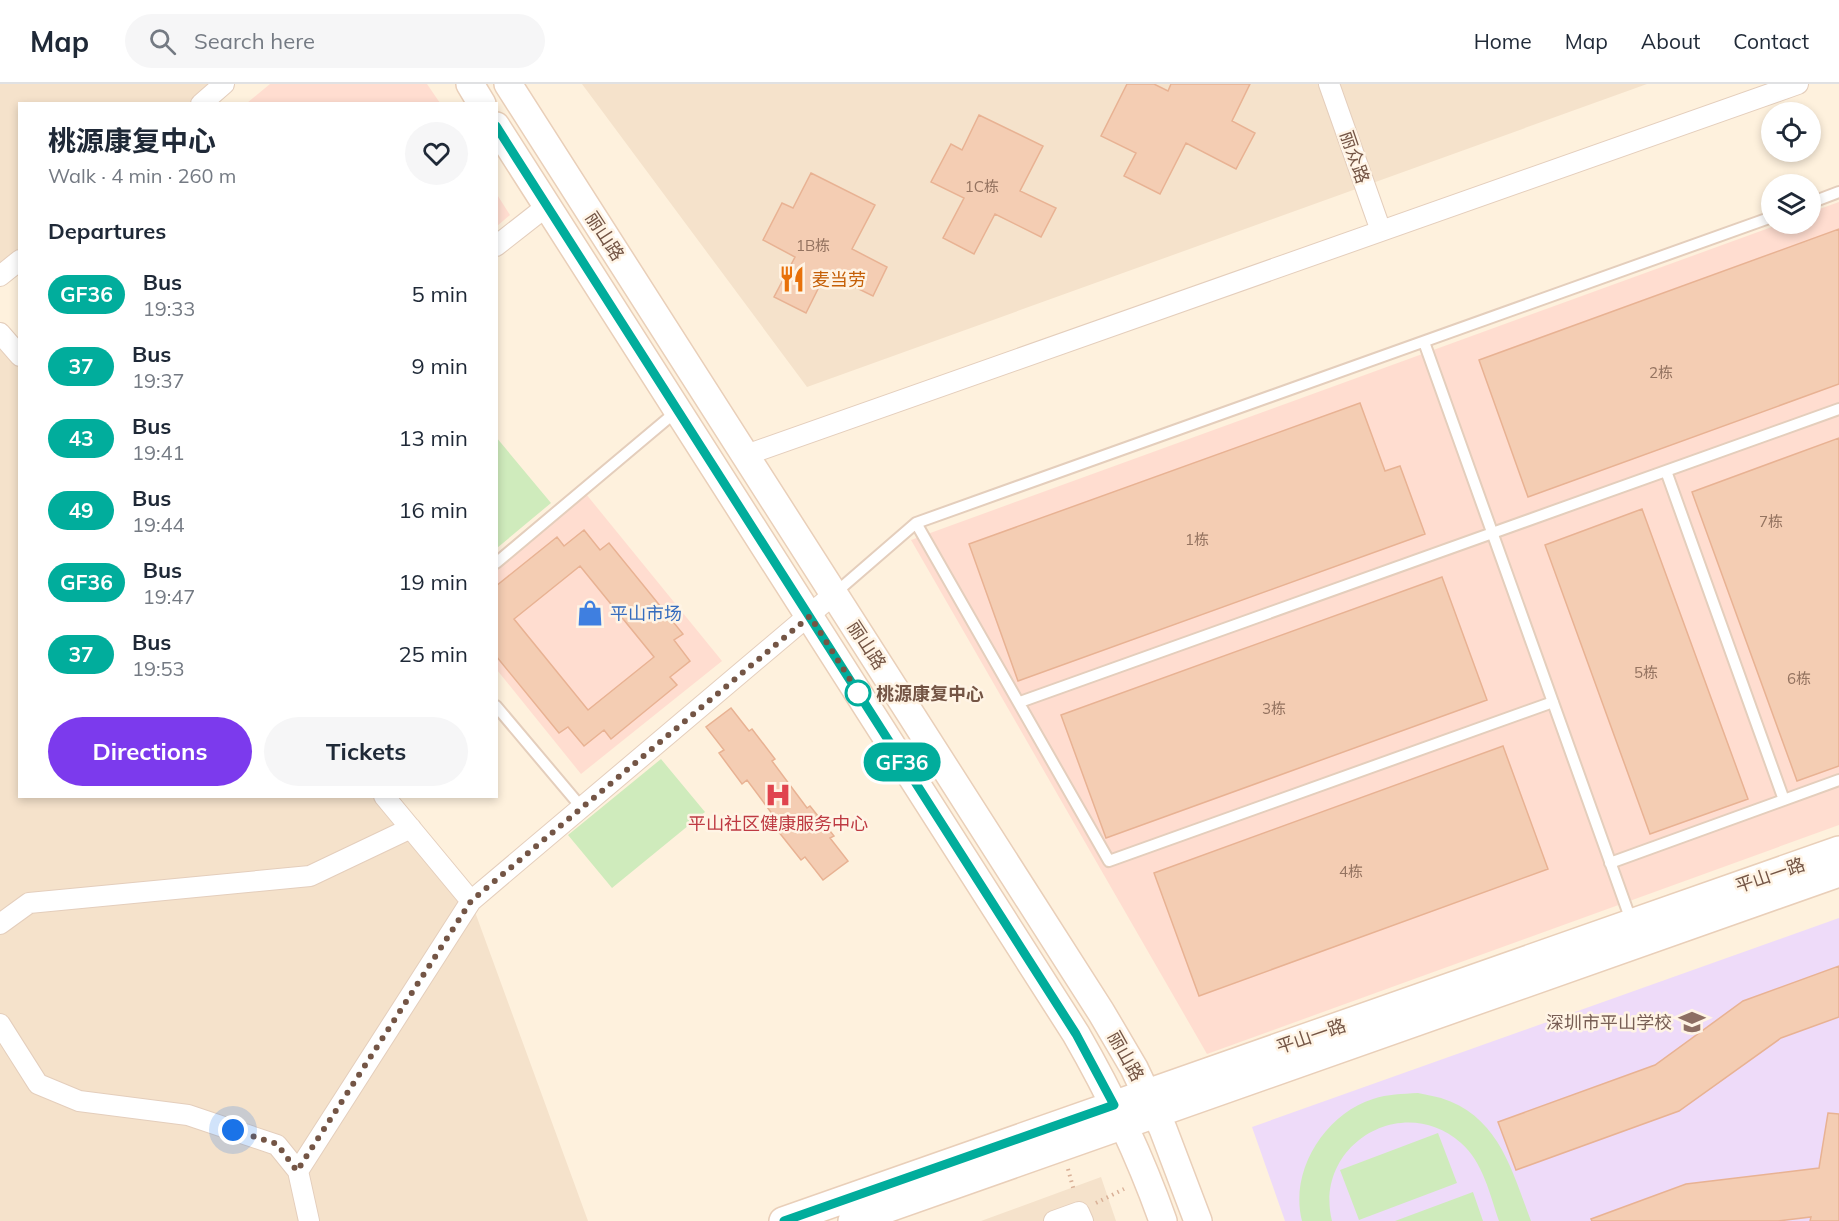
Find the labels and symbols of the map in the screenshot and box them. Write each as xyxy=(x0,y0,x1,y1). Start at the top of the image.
street label: 丽众路 xyxy=(1335,128,1375,186)
house number: 1C栋 xyxy=(965,177,999,196)
street label: 丽山路 xyxy=(581,207,629,265)
house number: 1B栋 xyxy=(796,236,830,255)
restaurant icon: 麦当劳 xyxy=(777,264,807,294)
place label: 麦当劳 xyxy=(812,268,866,291)
house number: 2栋 xyxy=(1649,363,1673,382)
house number: 7栋 xyxy=(1759,512,1783,531)
house number: 1栋 xyxy=(1185,530,1209,549)
shop icon: 平山市场 xyxy=(575,598,605,628)
place label: 平山市场 xyxy=(610,602,682,625)
street label: 丽山路 xyxy=(843,616,891,674)
house number: 5栋 xyxy=(1634,663,1658,682)
house number: 6栋 xyxy=(1787,669,1811,688)
marker: 桃源康复中心 xyxy=(845,680,871,706)
place label: 桃源康复中心 xyxy=(876,682,984,705)
house number: 3栋 xyxy=(1262,699,1286,718)
line badge: GF36 xyxy=(860,742,944,782)
hospital icon: 平山社区健康服务中心 xyxy=(763,780,793,810)
place label: 平山社区健康服务中心 xyxy=(688,812,868,835)
street label: 平山一路 xyxy=(1732,852,1808,898)
house number: 4栋 xyxy=(1339,862,1363,881)
school or university icon: 深圳市平山学校 xyxy=(1677,1007,1707,1037)
place label: 深圳市平山学校 xyxy=(1546,1011,1672,1034)
street label: 平山一路 xyxy=(1273,1013,1349,1059)
street label: 丽山路 xyxy=(1103,1027,1149,1085)
your location xyxy=(218,1115,248,1145)

